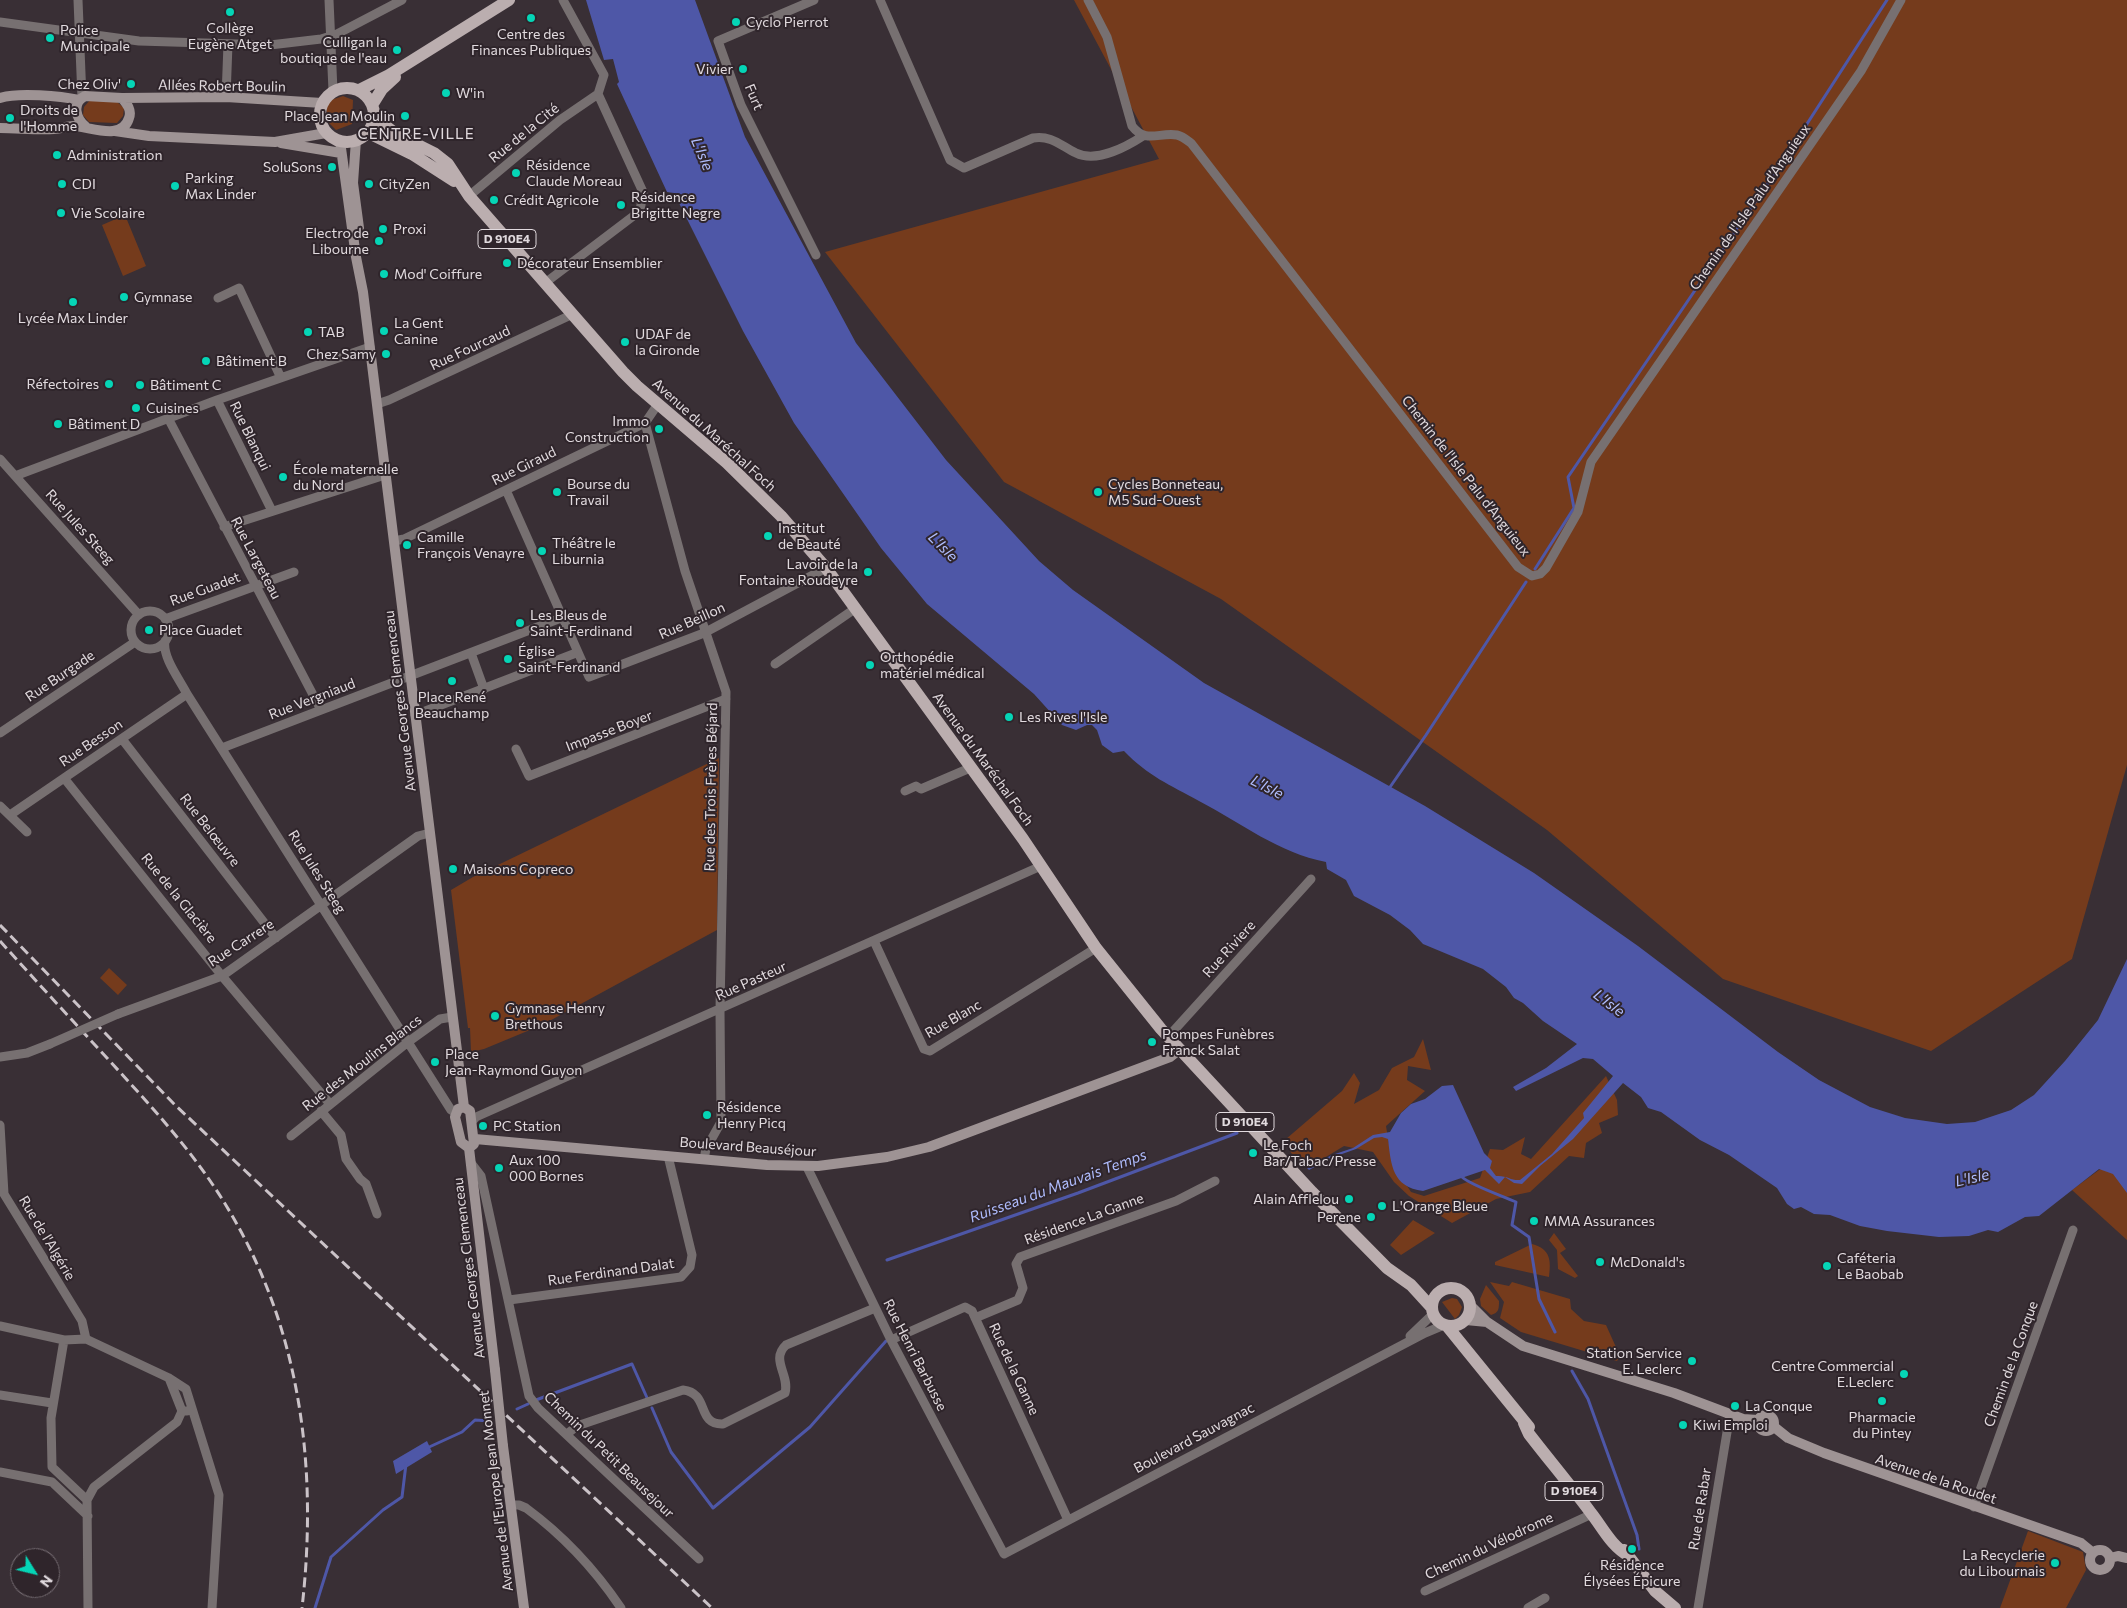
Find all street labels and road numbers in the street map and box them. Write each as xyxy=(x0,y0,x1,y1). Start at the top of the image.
street label: Allées Robert Boulin xyxy=(158,76,286,96)
street label: Furt xyxy=(741,81,767,113)
street label: Rue de la Cité xyxy=(486,100,562,166)
street label: Chemin de l'Isle Palu d’Anguieux xyxy=(1686,121,1814,293)
road number: D 910E4 xyxy=(478,230,536,248)
street label: Rue Fourcaud xyxy=(427,322,513,374)
street label: Avenue du Maréchal Foch xyxy=(649,375,779,495)
street label: Chemin de l'Isle Palu d’Anguieux xyxy=(1398,392,1534,560)
street label: Rue Blanqui xyxy=(226,399,274,473)
street label: Rue Giraud xyxy=(489,443,559,489)
street label: Rue Jules Steeg xyxy=(42,486,118,568)
street label: Rue Largeteau xyxy=(227,514,285,602)
street label: Rue Guadet xyxy=(167,569,243,609)
street label: Rue Beillon xyxy=(656,599,728,643)
street label: Avenue Georges Clemenceau xyxy=(381,609,419,793)
street label: Rue Burgade xyxy=(22,647,98,705)
street label: Rue Vergniaud xyxy=(266,675,358,723)
street label: Avenue du Maréchal Foch xyxy=(929,689,1037,829)
street label: Rue des Trois Frères Béjard xyxy=(701,702,721,872)
street label: Impasse Boyer xyxy=(563,707,655,755)
street label: Rue Besson xyxy=(56,716,126,770)
street label: Rue Belœuvre xyxy=(176,790,244,870)
street label: Rue Jules Steeg xyxy=(285,827,349,917)
street label: Rue de la Glacière xyxy=(138,850,220,946)
street label: Rue Carrere xyxy=(205,915,277,971)
street label: Rue Riviere xyxy=(1199,917,1259,981)
street label: Rue Pasteur xyxy=(713,958,789,1004)
street label: Rue Blanc xyxy=(922,996,984,1042)
street label: Rue des Moulins Blancs xyxy=(299,1011,425,1115)
road number: D 910E4 xyxy=(1216,1112,1274,1132)
street label: Boulevard Beauséjour xyxy=(679,1134,817,1160)
street label: Avenue Georges Clemenceau xyxy=(450,1176,488,1360)
street label: Résidence La Ganne xyxy=(1022,1190,1146,1248)
street label: Rue de l'Algérie xyxy=(15,1193,79,1283)
street label: Rue Ferdinand Dalat xyxy=(547,1255,675,1289)
street label: Rue Henri Barbusse xyxy=(880,1296,950,1414)
street label: Chemin de la Conque xyxy=(1980,1299,2042,1429)
street label: Rue de la Ganne xyxy=(985,1320,1043,1418)
street label: Chemin du Petit Beausejour xyxy=(540,1388,678,1522)
street label: Avenue de l'Europe Jean Monnet xyxy=(475,1390,517,1592)
street label: Boulevard Sauvagnac xyxy=(1131,1399,1257,1477)
street label: Avenue de la Roudet xyxy=(1873,1450,1999,1508)
street label: Rue de Rabar xyxy=(1685,1467,1715,1551)
road number: D 910E4 xyxy=(1545,1482,1603,1500)
street label: Chemin du Vélodrome xyxy=(1422,1509,1556,1583)

